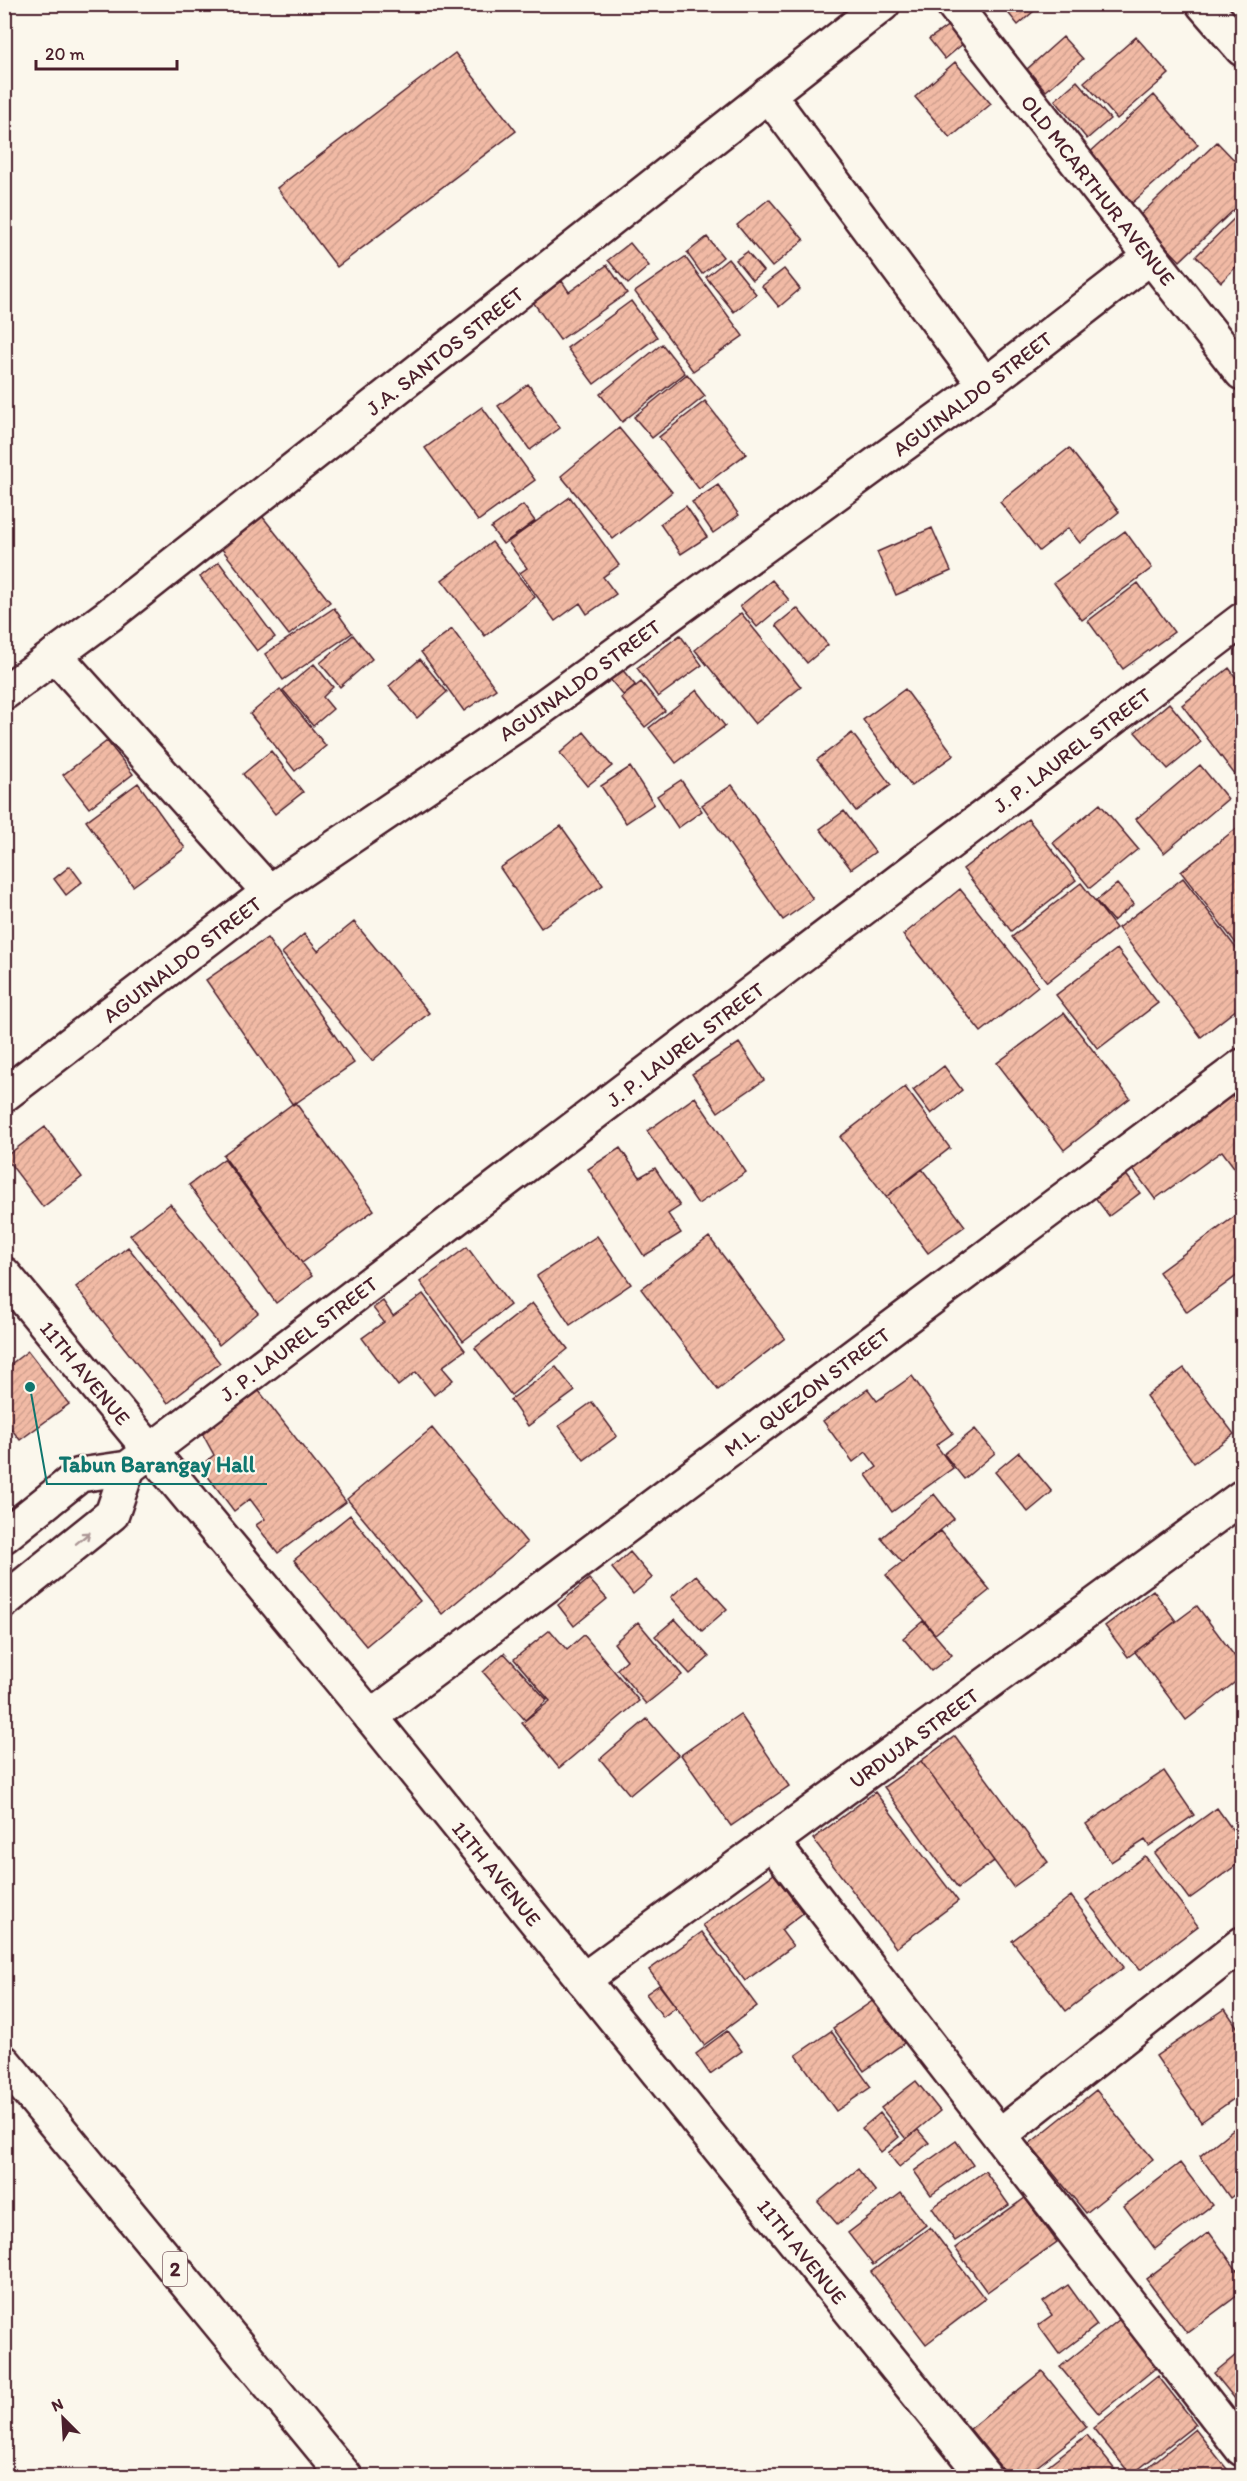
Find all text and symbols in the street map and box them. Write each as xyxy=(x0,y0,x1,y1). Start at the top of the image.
scale bar xyxy=(36,33,177,71)
text: 20 m xyxy=(45,43,85,65)
street label: OLD MCARTHUR AVENUE xyxy=(1016,89,1181,290)
street label: J.A. SANTOS STREET xyxy=(361,280,528,420)
street label: AGUINALDO STREET xyxy=(887,325,1057,461)
street label: AGUINALDO STREET xyxy=(494,613,665,746)
street label: J. P. LAUREL STREET xyxy=(988,682,1156,818)
street label: AGUINALDO STREET xyxy=(98,890,266,1027)
street label: J. P. LAUREL STREET xyxy=(601,976,769,1112)
street label: J. P. LAUREL STREET xyxy=(215,1270,382,1406)
street label: 11TH AVENUE xyxy=(35,1315,136,1430)
street label: M.L. QUEZON STREET xyxy=(719,1321,895,1461)
callout: Tabun Barangay Hall xyxy=(47,1444,267,1484)
text: Tabun Barangay Hall xyxy=(58,1451,256,1478)
one-way arrow xyxy=(75,1531,91,1544)
street label: URDUJA STREET xyxy=(844,1682,983,1793)
street label: 11TH AVENUE xyxy=(447,1816,547,1931)
street label: 11TH AVENUE xyxy=(753,2194,852,2309)
road number: 2 xyxy=(163,2252,187,2286)
north arrow xyxy=(33,2388,93,2448)
text: N xyxy=(48,2394,66,2416)

